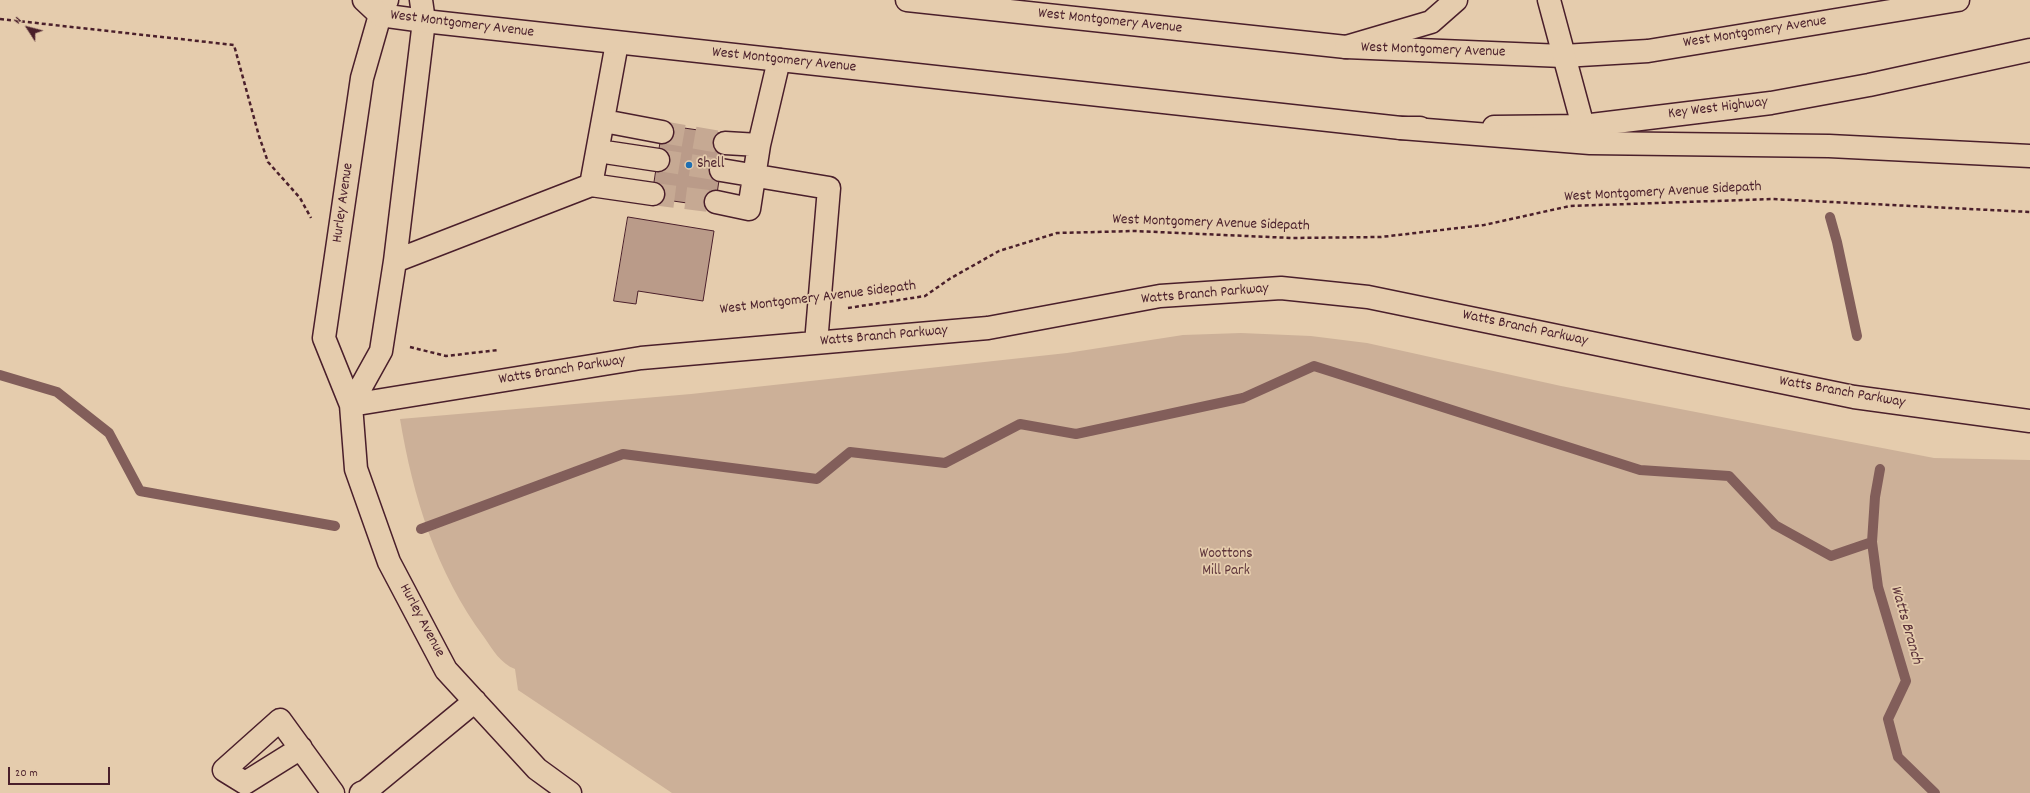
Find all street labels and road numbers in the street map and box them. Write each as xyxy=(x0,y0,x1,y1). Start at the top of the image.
street label: West Montgomery Avenue xyxy=(1037,5,1183,39)
street label: West Montgomery Avenue xyxy=(389,7,535,43)
street label: West Montgomery Avenue xyxy=(1682,13,1828,53)
street label: West Montgomery Avenue xyxy=(1360,39,1506,63)
street label: West Montgomery Avenue xyxy=(711,44,857,78)
street label: Key West Highway xyxy=(1667,94,1769,124)
street label: Hurley Avenue xyxy=(329,162,359,244)
street label: West Montgomery Avenue Sidepath xyxy=(1564,179,1762,207)
street label: West Montgomery Avenue Sidepath xyxy=(1112,212,1310,236)
street label: West Montgomery Avenue Sidepath xyxy=(719,278,917,320)
street label: Watts Branch Parkway xyxy=(1141,280,1269,310)
street label: Watts Branch Parkway xyxy=(1461,307,1589,351)
street label: Watts Branch Parkway xyxy=(820,322,948,352)
street label: Watts Branch Parkway xyxy=(497,352,627,390)
street label: Watts Branch Parkway xyxy=(1778,373,1906,413)
street label: Hurley Avenue xyxy=(394,581,448,661)

